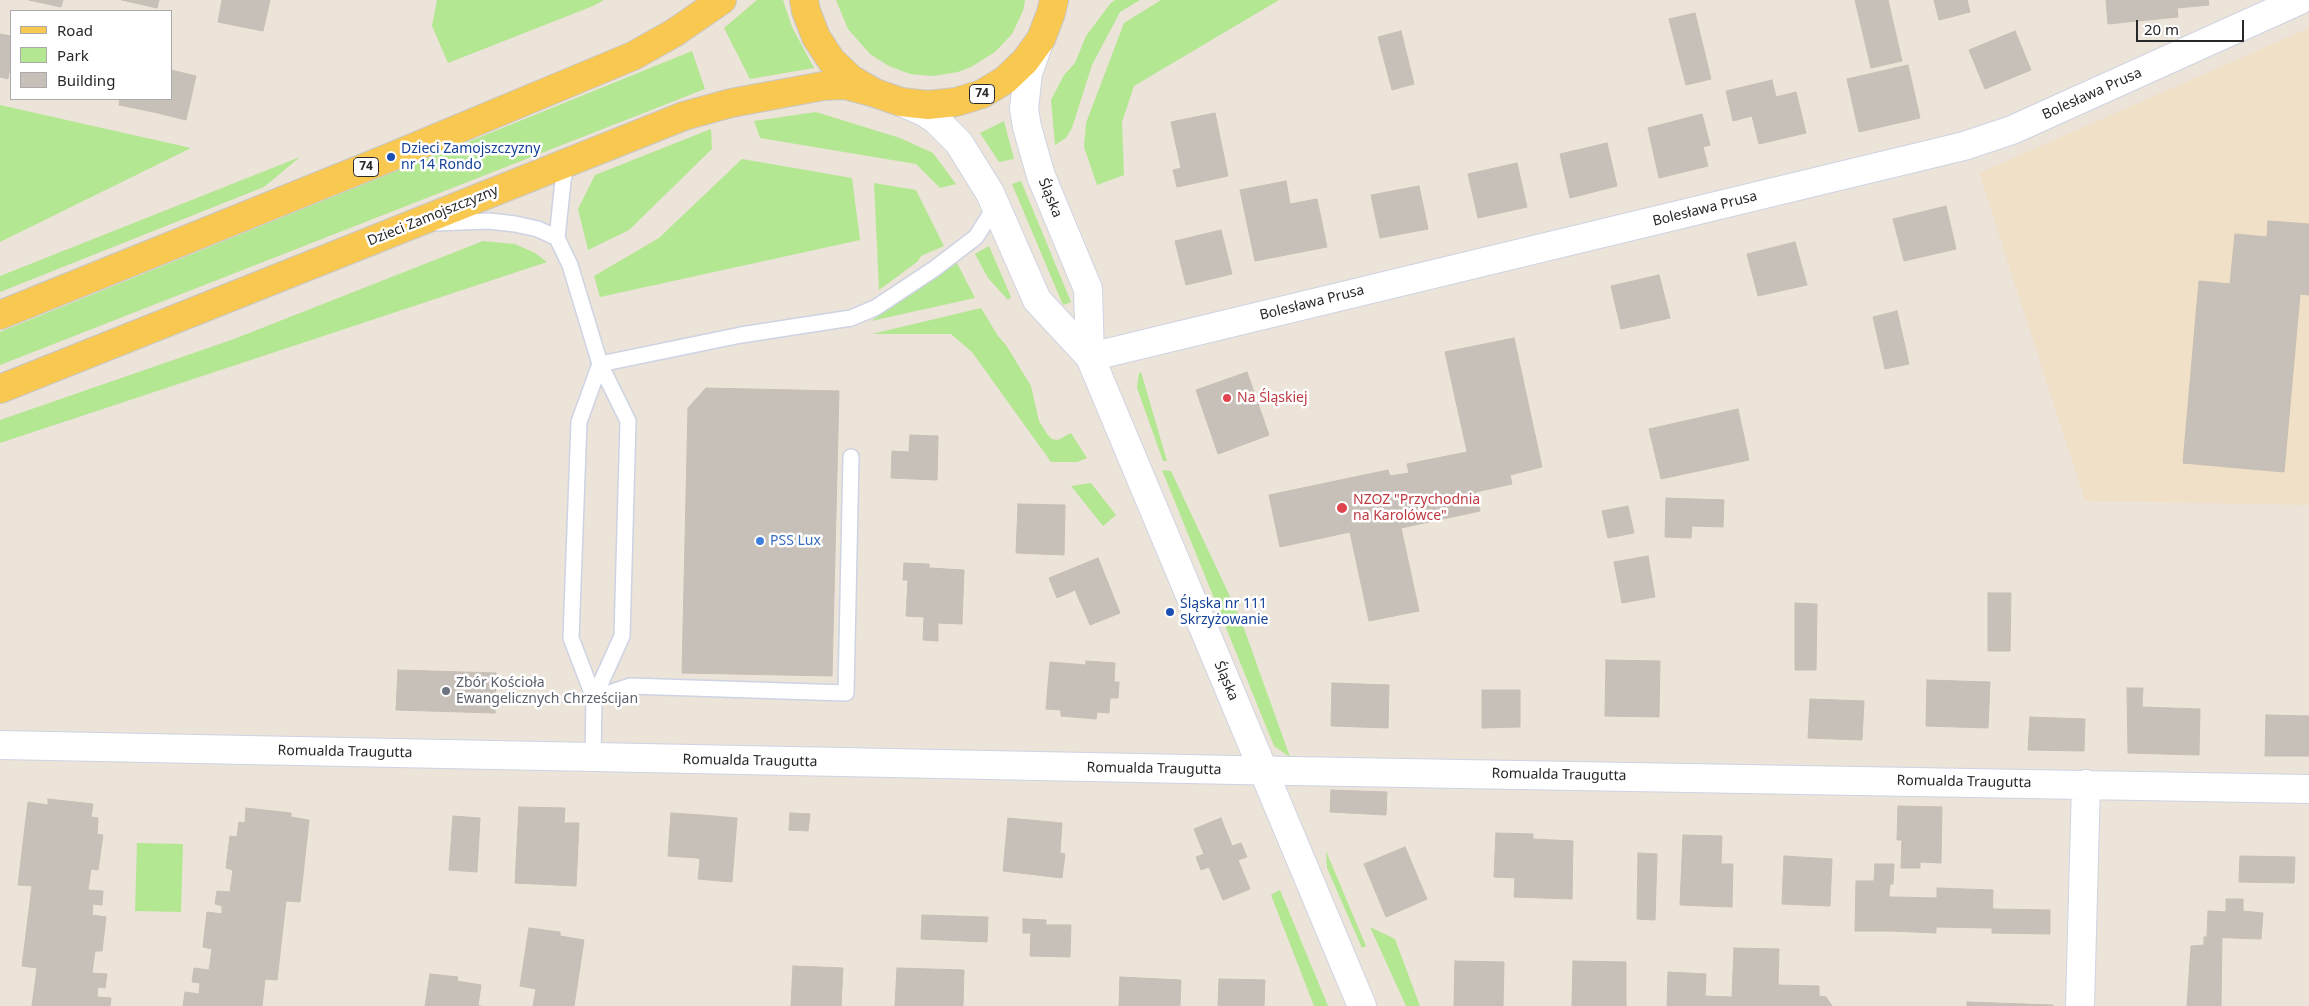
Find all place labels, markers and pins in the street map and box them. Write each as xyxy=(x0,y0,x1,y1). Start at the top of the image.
place label: Dzieci Zamojszczyzny nr 14 Rondo xyxy=(401,141,540,174)
marker: Dzieci Zamojszczyzny nr 14 Rondo xyxy=(385,151,397,163)
place label: Na Śląskiej xyxy=(1237,390,1308,406)
marker: Na Śląskiej xyxy=(1221,392,1233,404)
place label: NZOZ "Przychodnia na Karolówce" xyxy=(1353,492,1480,524)
marker: NZOZ "Przychodnia na Karolówce" xyxy=(1335,501,1349,515)
place label: PSS Lux xyxy=(770,533,821,549)
marker: PSS Lux xyxy=(754,535,766,547)
place label: Śląska nr 111 Skrzyżowanie xyxy=(1180,596,1268,628)
marker: Śląska nr 111 Skrzyżowanie xyxy=(1164,606,1176,618)
place label: Zbór Kościoła Ewangelicznych Chrześcijan xyxy=(456,675,638,708)
marker: Zbór Kościoła Ewangelicznych Chrześcijan xyxy=(440,685,452,697)

